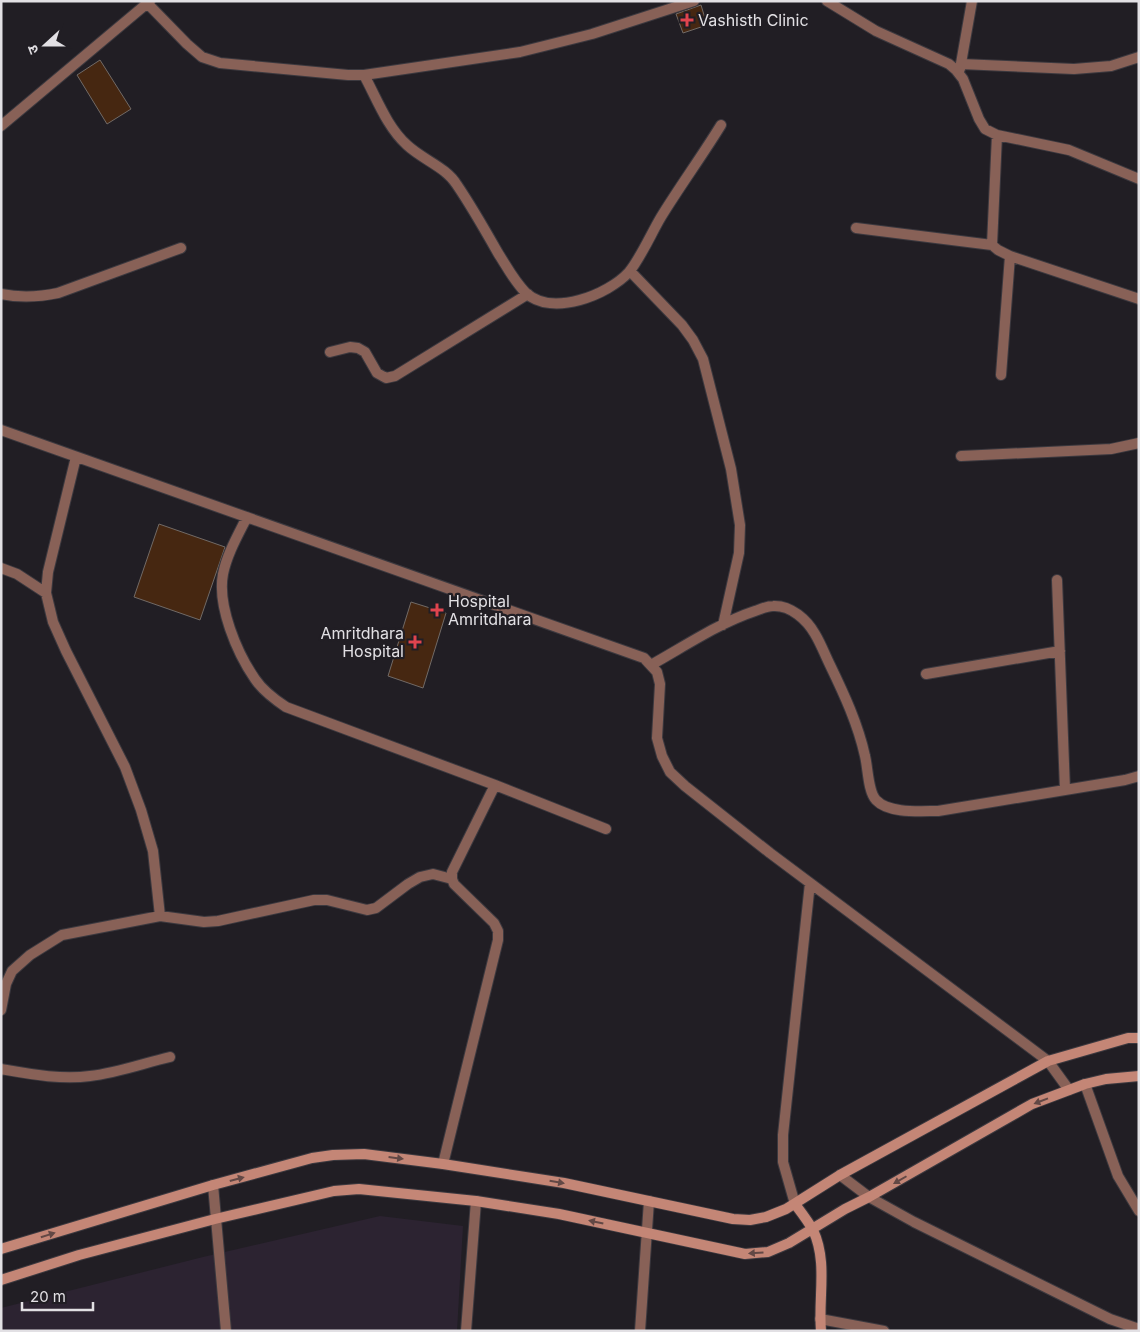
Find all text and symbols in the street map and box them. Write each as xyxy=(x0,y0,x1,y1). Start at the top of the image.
place label: Vashisth Clinic xyxy=(698,10,809,30)
marker: Vashisth Clinic xyxy=(680,13,694,27)
north arrow xyxy=(20,20,70,70)
text: उ xyxy=(23,42,42,57)
place label: Hospital Amritdhara xyxy=(448,591,532,629)
marker: Hospital Amritdhara xyxy=(430,603,444,617)
place label: Amritdhara Hospital xyxy=(320,623,404,661)
marker: Amritdhara Hospital xyxy=(408,635,422,649)
one-way arrow xyxy=(1034,1098,1049,1105)
one-way arrow xyxy=(389,1154,405,1162)
one-way arrow xyxy=(230,1174,245,1182)
one-way arrow xyxy=(892,1176,907,1184)
one-way arrow xyxy=(549,1179,565,1187)
one-way arrow xyxy=(589,1218,604,1226)
one-way arrow xyxy=(41,1230,56,1238)
one-way arrow xyxy=(747,1249,763,1257)
scale bar xyxy=(22,1280,94,1312)
text: 20 m xyxy=(30,1287,66,1306)

